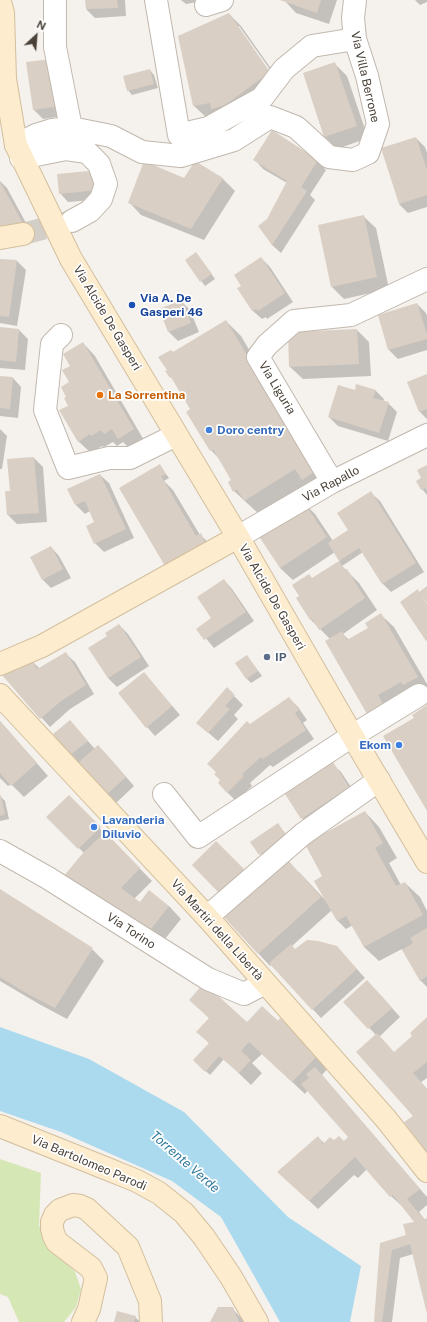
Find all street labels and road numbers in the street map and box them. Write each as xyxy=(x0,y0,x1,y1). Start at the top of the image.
street label: Via Villa Berrone xyxy=(348,30,382,124)
street label: Via Alcide De Gasperi xyxy=(70,263,144,373)
street label: Via Liguria xyxy=(256,359,298,417)
street label: Via Rapallo xyxy=(300,463,362,505)
street label: Via Alcide De Gasperi xyxy=(236,542,308,652)
street label: Via Martiri della Libertà xyxy=(168,877,266,983)
street label: Via Torino xyxy=(104,910,158,952)
street label: Via Bartolomeo Parodi xyxy=(29,1132,149,1194)

